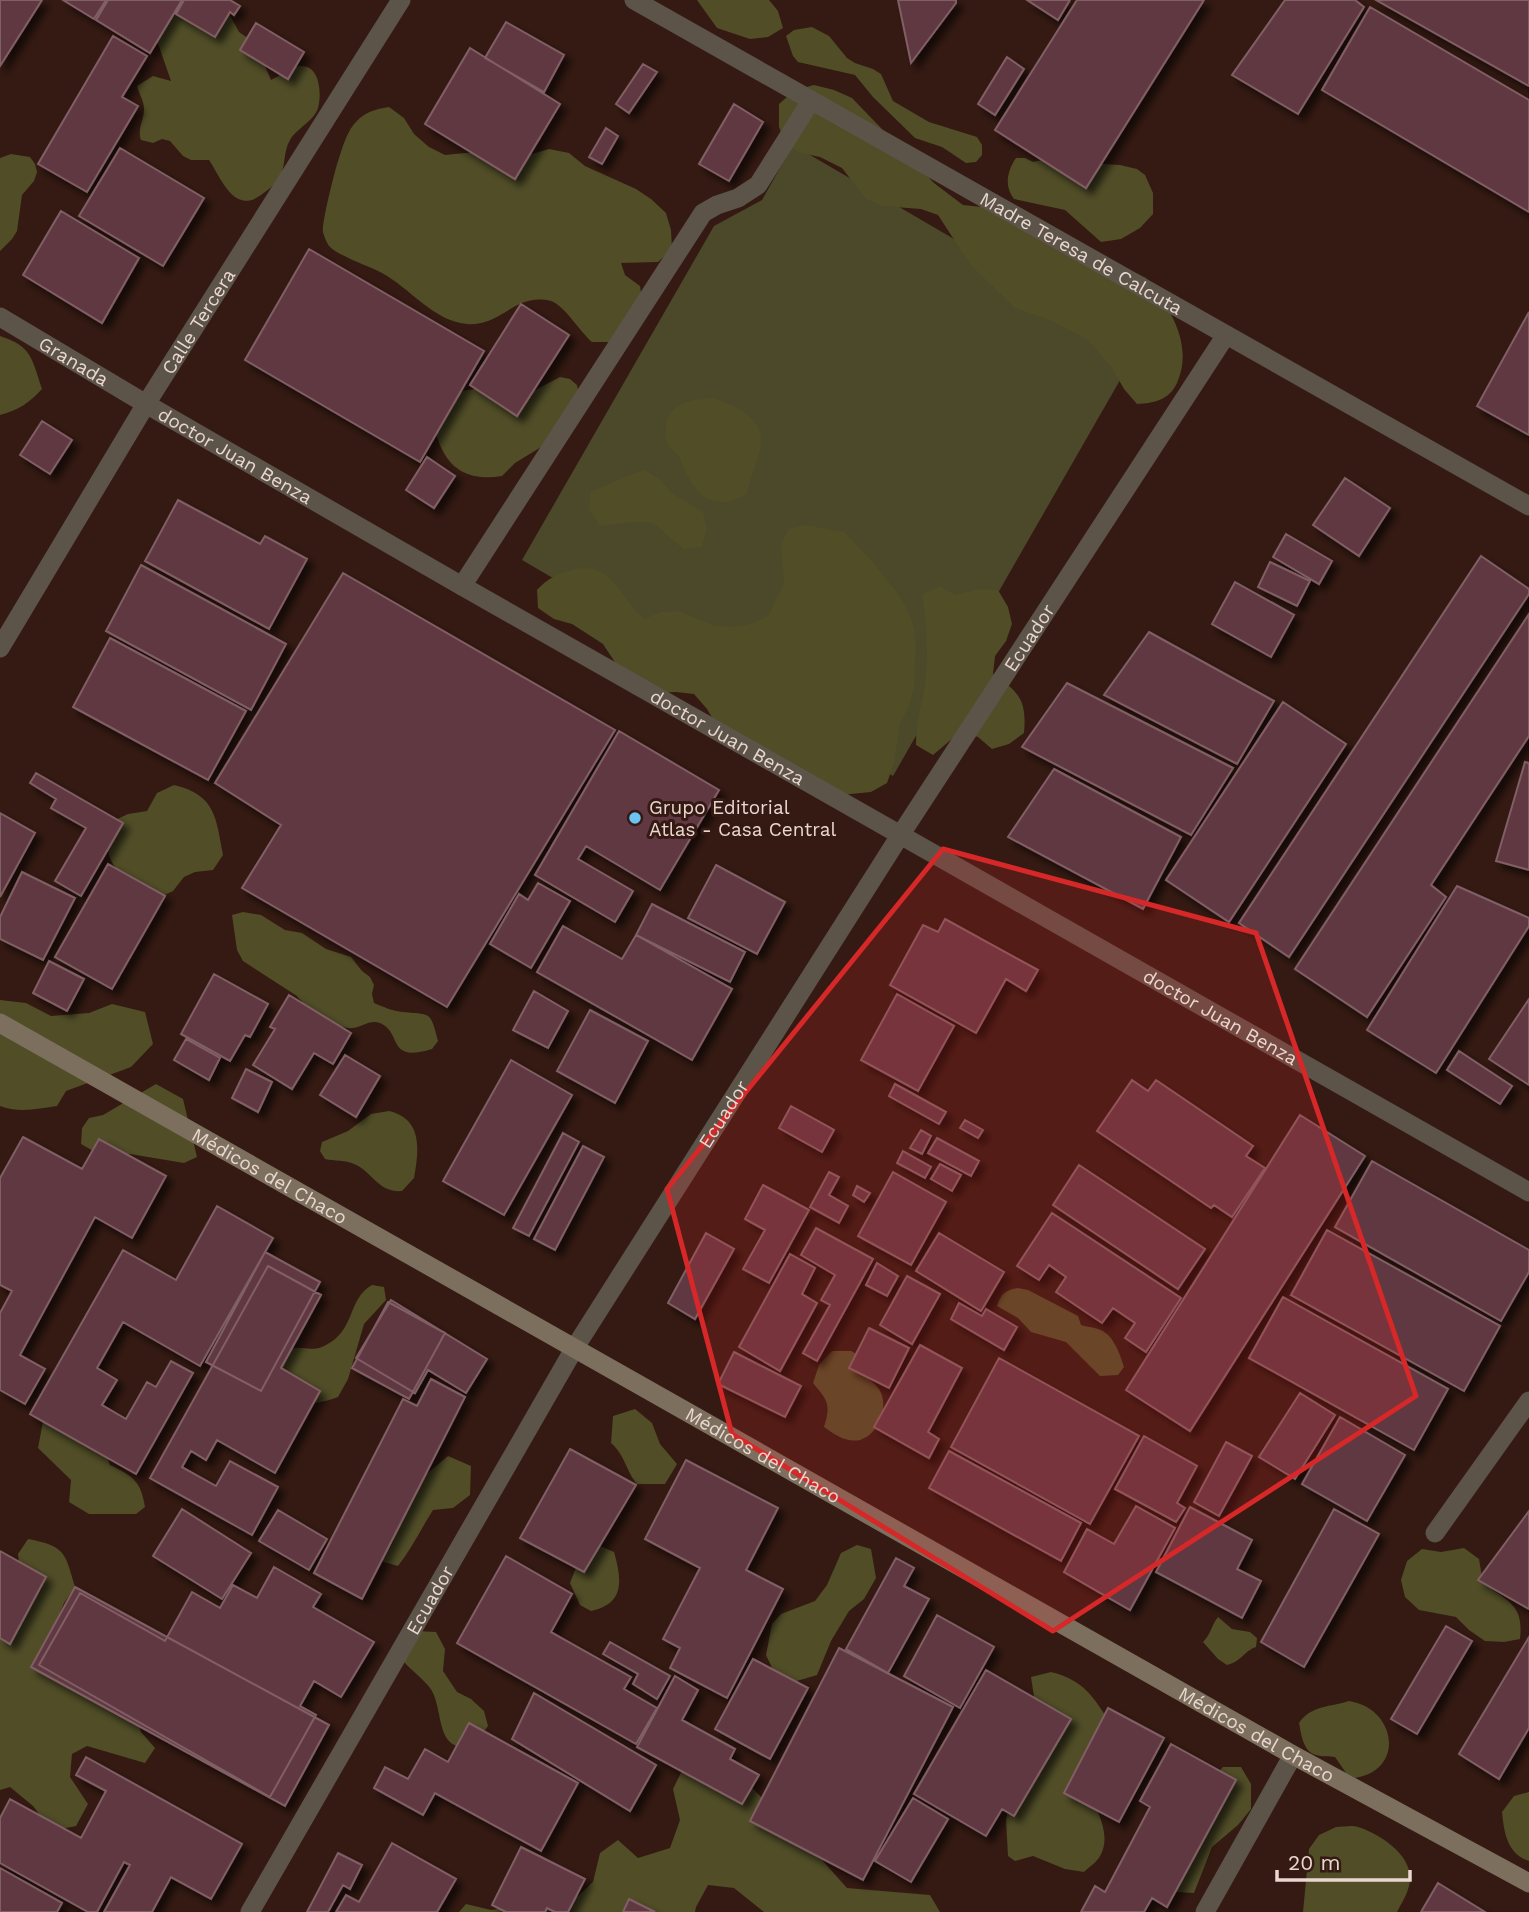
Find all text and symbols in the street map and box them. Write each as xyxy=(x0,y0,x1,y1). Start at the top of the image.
street label: Madre Teresa de Calcuta xyxy=(976,187,1187,320)
street label: Calle Tercera xyxy=(157,265,240,379)
street label: Granada xyxy=(35,332,113,391)
street label: doctor Juan Benza xyxy=(154,402,316,509)
street label: Ecuador xyxy=(999,600,1060,676)
street label: doctor Juan Benza xyxy=(646,684,809,790)
place label: Grupo Editorial Atlas - Casa Central xyxy=(649,796,836,841)
marker: Grupo Editorial Atlas - Casa Central xyxy=(627,810,643,826)
street label: doctor Juan Benza xyxy=(1139,964,1302,1070)
street label: Ecuador xyxy=(694,1076,754,1152)
street label: Médicos del Chaco xyxy=(188,1123,351,1229)
street label: Médicos del Chaco xyxy=(681,1402,845,1509)
street label: Ecuador xyxy=(401,1561,459,1639)
street label: Médicos del Chaco xyxy=(1175,1682,1338,1787)
scale bar xyxy=(1277,1839,1410,1883)
text: 20 m xyxy=(1288,1850,1340,1875)

